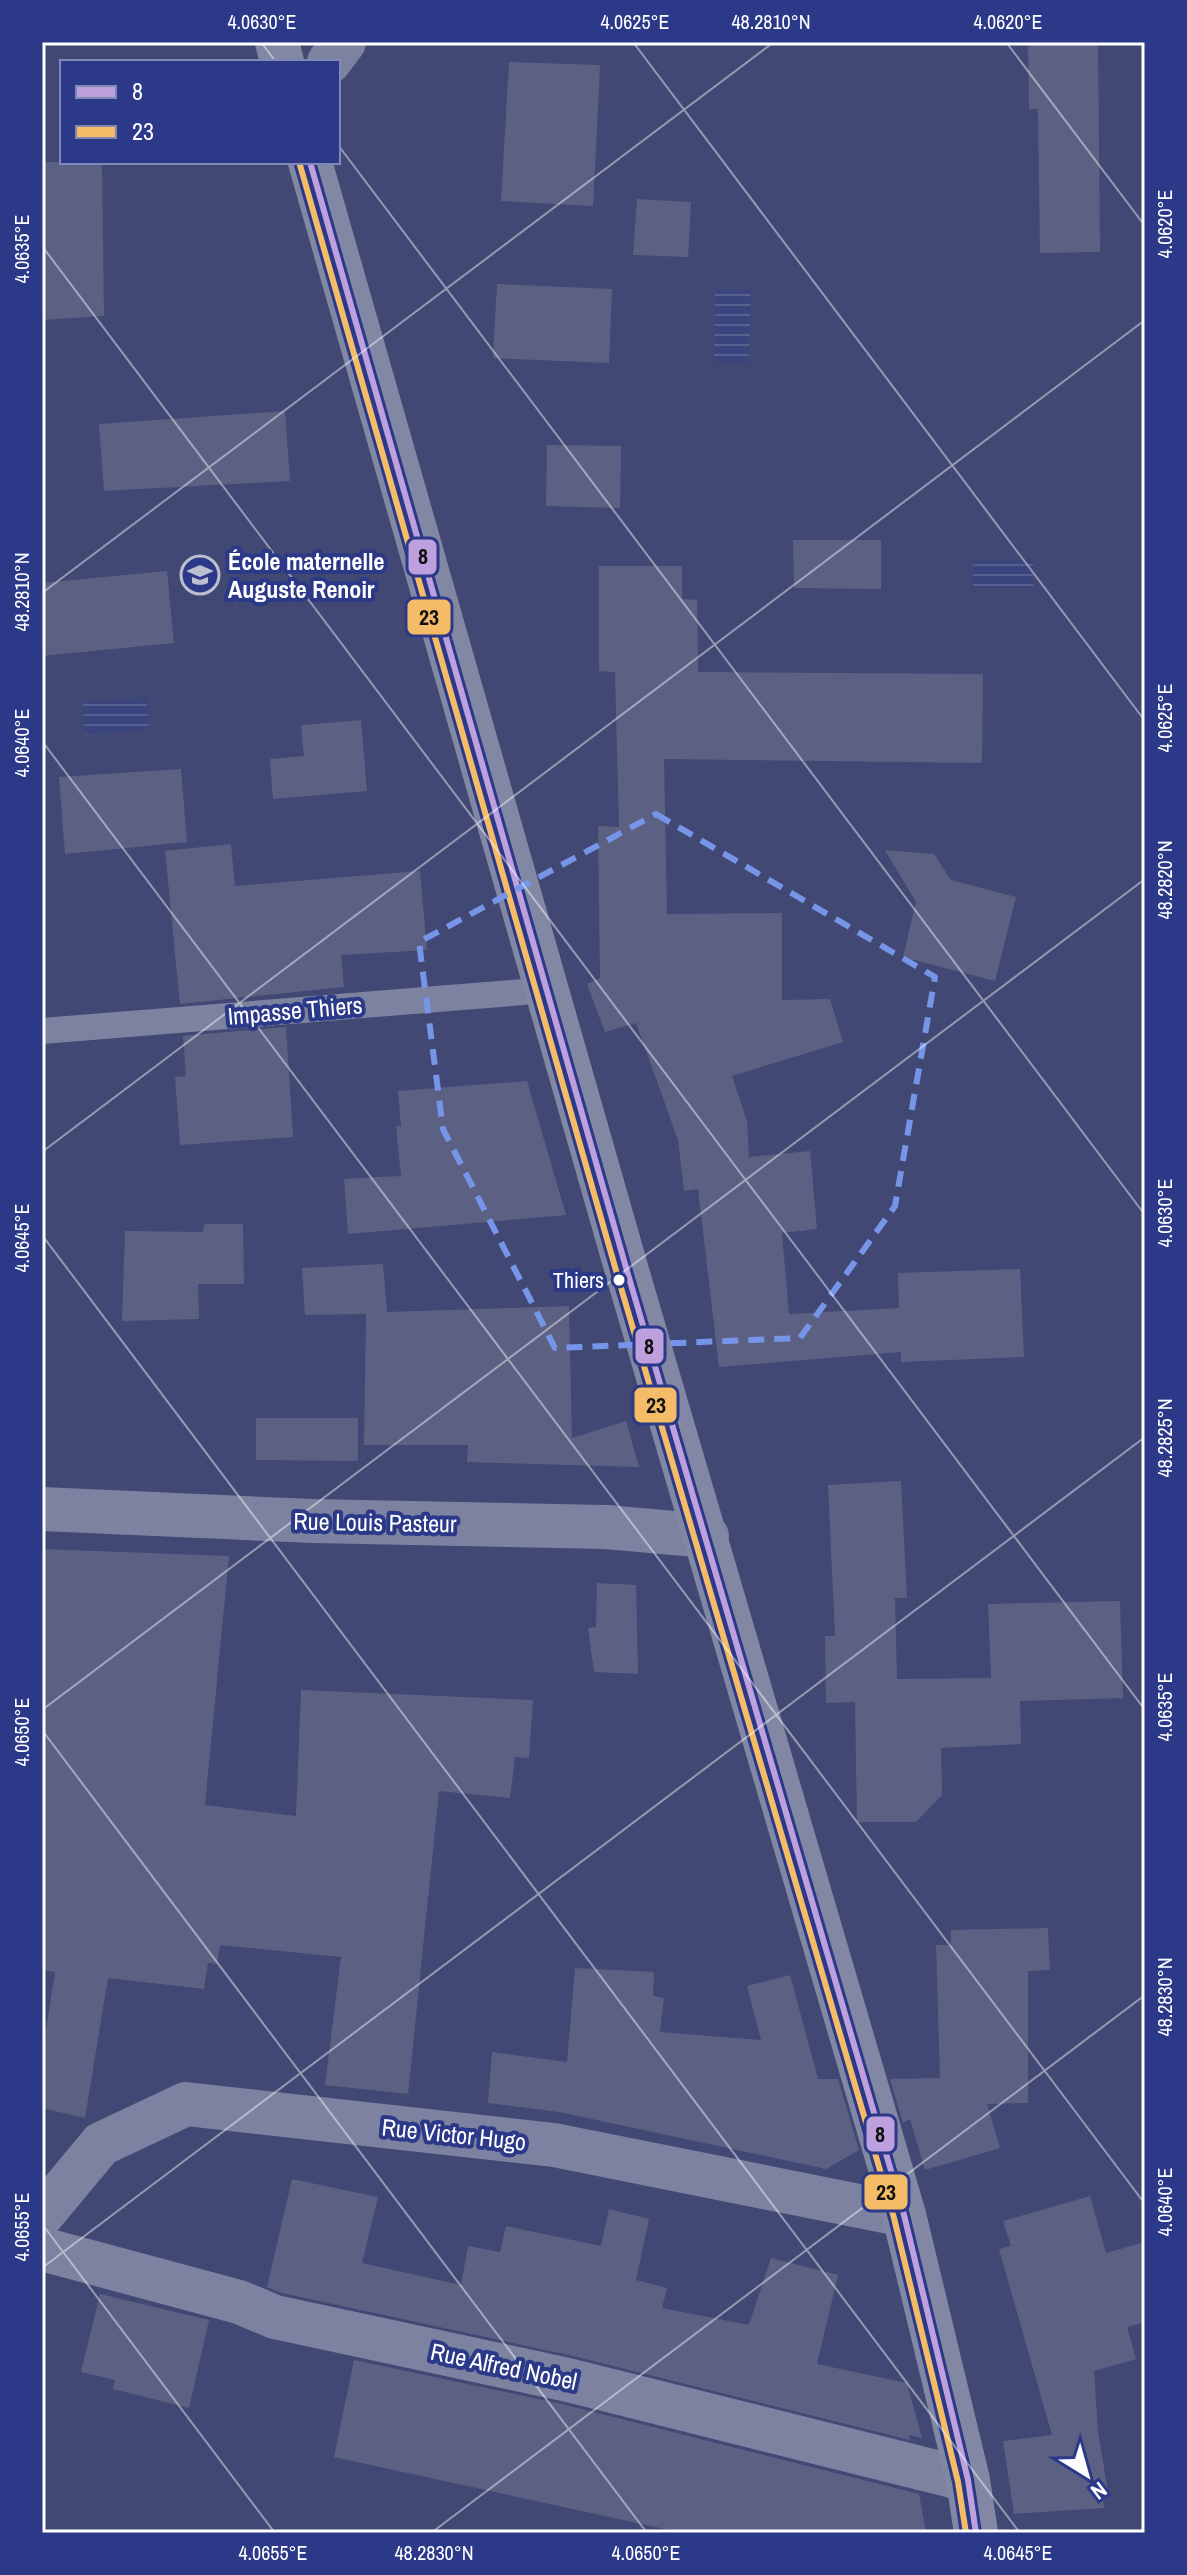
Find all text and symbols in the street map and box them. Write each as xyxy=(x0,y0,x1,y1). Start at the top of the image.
text: 4.0630°E xyxy=(227,8,297,35)
text: 4.0625°E xyxy=(600,8,670,35)
text: 48.2810°N xyxy=(731,8,811,35)
text: 4.0620°E xyxy=(973,8,1043,35)
legend xyxy=(60,60,340,164)
text: 8 xyxy=(132,75,143,107)
text: 23 xyxy=(132,115,154,147)
text: 4.0620°E xyxy=(1151,189,1178,259)
text: 4.0635°E xyxy=(8,214,35,284)
line badge: 8 xyxy=(407,538,438,576)
text: 8 xyxy=(418,541,428,571)
place label: École maternelle Auguste Renoir xyxy=(228,545,384,605)
text: 48.2810°N xyxy=(8,552,35,632)
school or university icon: École maternelle Auguste Renoir xyxy=(179,554,221,596)
line badge: 23 xyxy=(406,598,452,636)
text: 23 xyxy=(419,602,439,632)
text: 4.0625°E xyxy=(1151,683,1178,753)
text: 4.0640°E xyxy=(8,708,35,778)
text: 48.2820°N xyxy=(1151,840,1178,920)
street label: Impasse Thiers xyxy=(226,988,364,1032)
text: 4.0630°E xyxy=(1151,1178,1178,1248)
text: 4.0645°E xyxy=(8,1203,35,1273)
place label: Thiers xyxy=(553,1265,604,1295)
marker: Thiers xyxy=(611,1272,627,1288)
line badge: 8 xyxy=(634,1327,665,1365)
text: 8 xyxy=(644,1331,654,1361)
line badge: 23 xyxy=(633,1386,678,1424)
text: 23 xyxy=(646,1390,666,1420)
text: 48.2825°N xyxy=(1151,1398,1178,1478)
street label: Rue Louis Pasteur xyxy=(293,1505,457,1539)
text: 4.0635°E xyxy=(1151,1672,1178,1742)
text: 4.0650°E xyxy=(8,1697,35,1767)
text: 48.2830°N xyxy=(1151,1957,1178,2037)
street label: Rue Victor Hugo xyxy=(380,2111,528,2157)
line badge: 8 xyxy=(865,2115,896,2153)
text: 8 xyxy=(875,2119,885,2149)
text: 4.0640°E xyxy=(1151,2167,1178,2237)
line badge: 23 xyxy=(863,2173,909,2211)
text: 23 xyxy=(876,2177,896,2207)
text: 4.0655°E xyxy=(8,2192,35,2262)
street label: Rue Alfred Nobel xyxy=(428,2335,580,2397)
north arrow xyxy=(1047,2435,1127,2515)
text: N xyxy=(1085,2475,1113,2507)
text: 4.0655°E xyxy=(238,2539,308,2566)
text: 48.2830°N xyxy=(394,2539,474,2566)
text: 4.0650°E xyxy=(611,2539,681,2566)
text: 4.0645°E xyxy=(983,2539,1053,2566)

